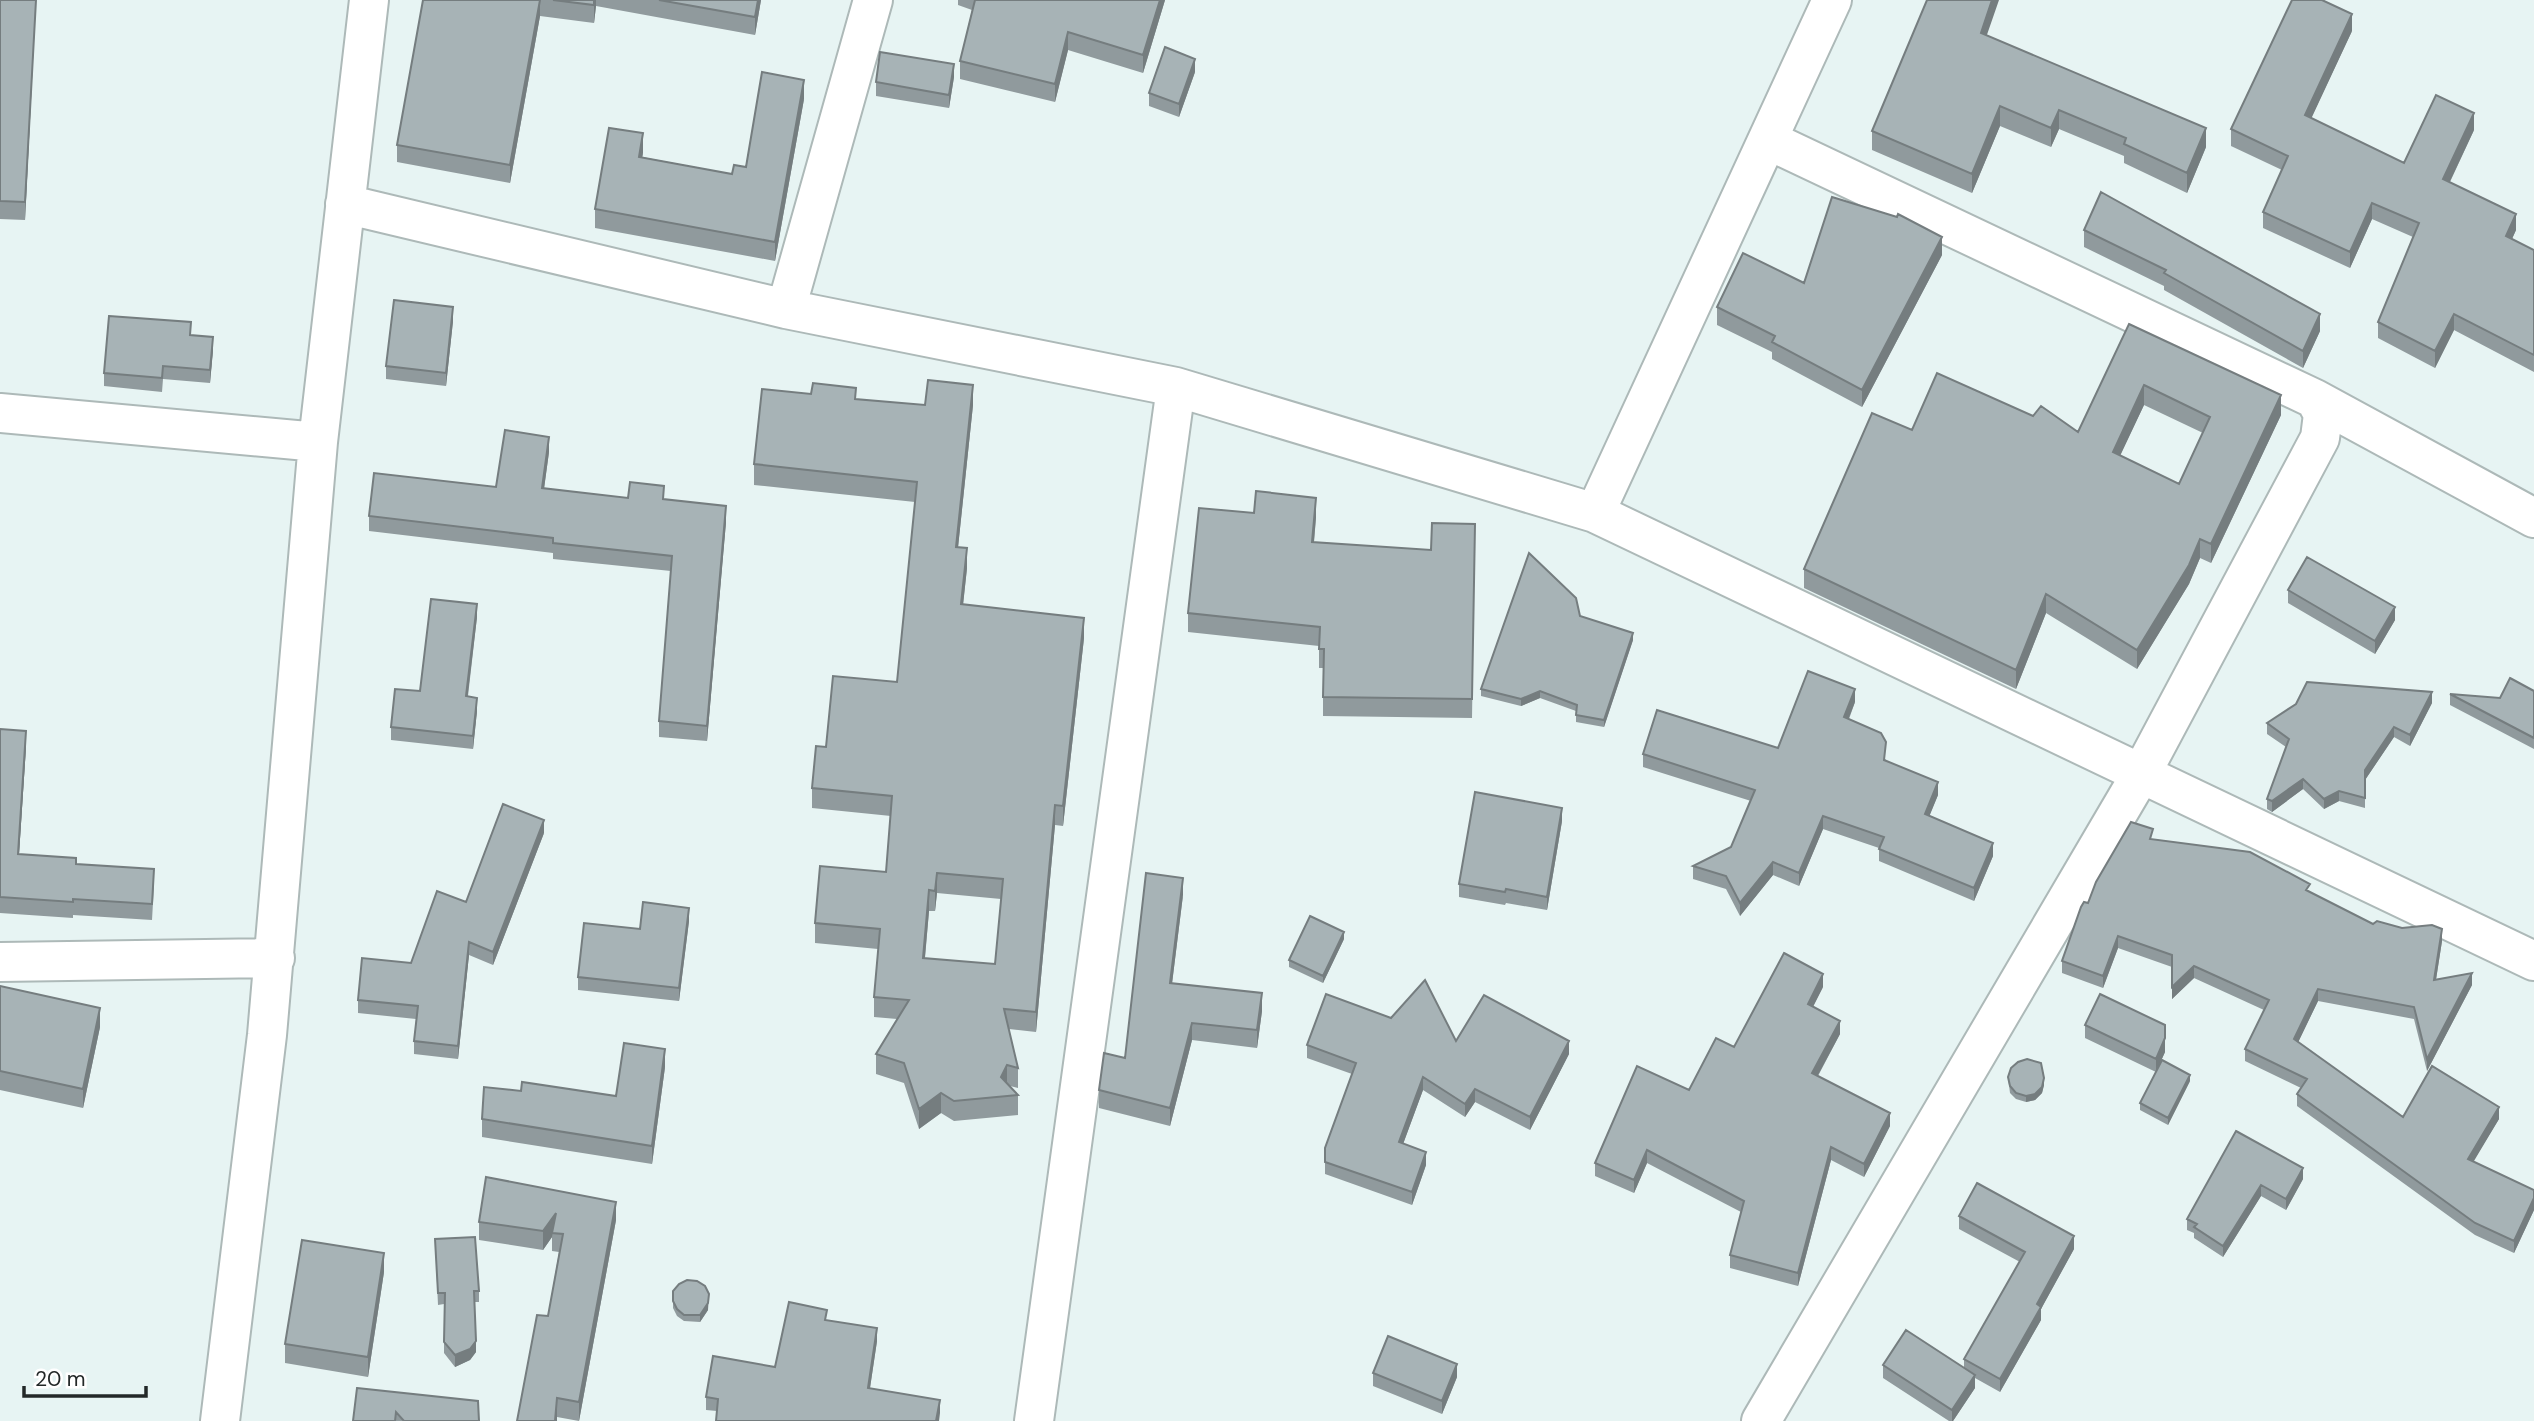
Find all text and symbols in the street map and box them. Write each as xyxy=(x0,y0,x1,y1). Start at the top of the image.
scale bar xyxy=(24,1354,147,1398)
text: 20 m xyxy=(35,1365,86,1393)

